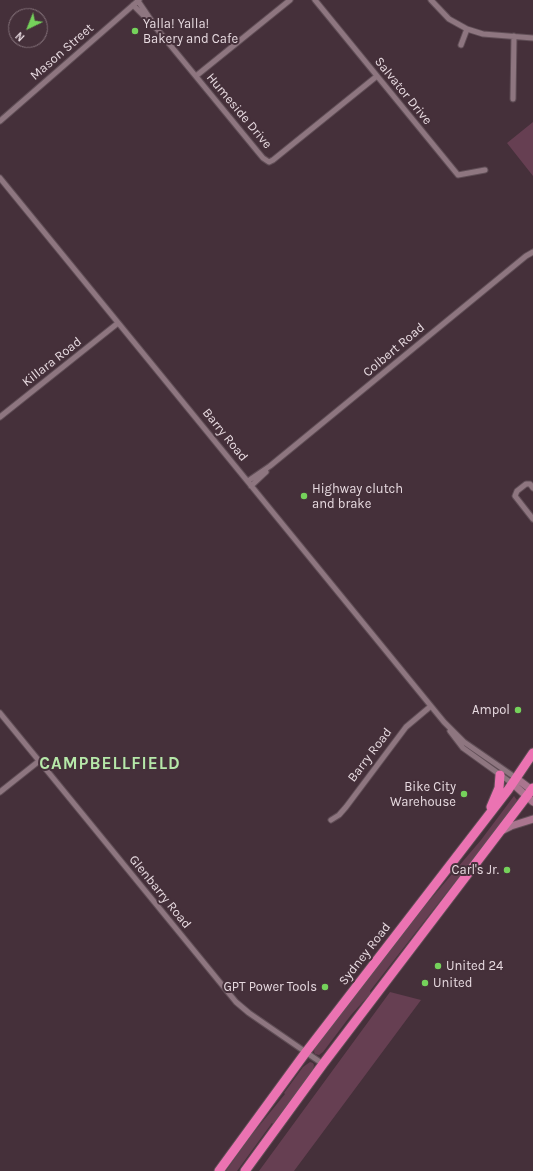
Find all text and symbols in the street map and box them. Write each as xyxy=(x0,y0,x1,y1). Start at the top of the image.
north arrow xyxy=(8,8,48,48)
place label: Yalla! Yalla! Bakery and Cafe xyxy=(143,16,238,47)
street label: Mason Street xyxy=(27,20,97,84)
marker: Yalla! Yalla! Bakery and Cafe xyxy=(130,26,140,36)
text: N xyxy=(13,29,27,44)
street label: Salvator Drive xyxy=(371,54,435,128)
street label: Humeside Drive xyxy=(203,70,275,152)
street label: Colbert Road xyxy=(360,320,428,380)
street label: Killara Road xyxy=(19,334,85,390)
street label: Barry Road xyxy=(199,405,251,465)
place label: Highway clutch and brake xyxy=(312,481,403,512)
marker: Highway clutch and brake xyxy=(299,491,309,501)
place label: Ampol xyxy=(472,702,510,718)
marker: Ampol xyxy=(513,705,523,715)
street label: Barry Road xyxy=(345,725,395,785)
district label: CAMPBELLFIELD xyxy=(39,754,181,774)
place label: Bike City Warehouse xyxy=(390,779,456,810)
marker: Bike City Warehouse xyxy=(459,789,469,799)
street label: Glenbarry Road xyxy=(126,852,194,932)
place label: Carl's Jr. xyxy=(452,862,499,878)
marker: Carl's Jr. xyxy=(502,865,512,875)
street label: Sydney Road xyxy=(336,920,394,988)
place label: United 24 xyxy=(446,958,503,974)
marker: United 24 xyxy=(433,961,443,971)
place label: United xyxy=(433,975,472,991)
marker: United xyxy=(420,978,430,988)
place label: GPT Power Tools xyxy=(223,979,317,995)
marker: GPT Power Tools xyxy=(320,982,330,992)

